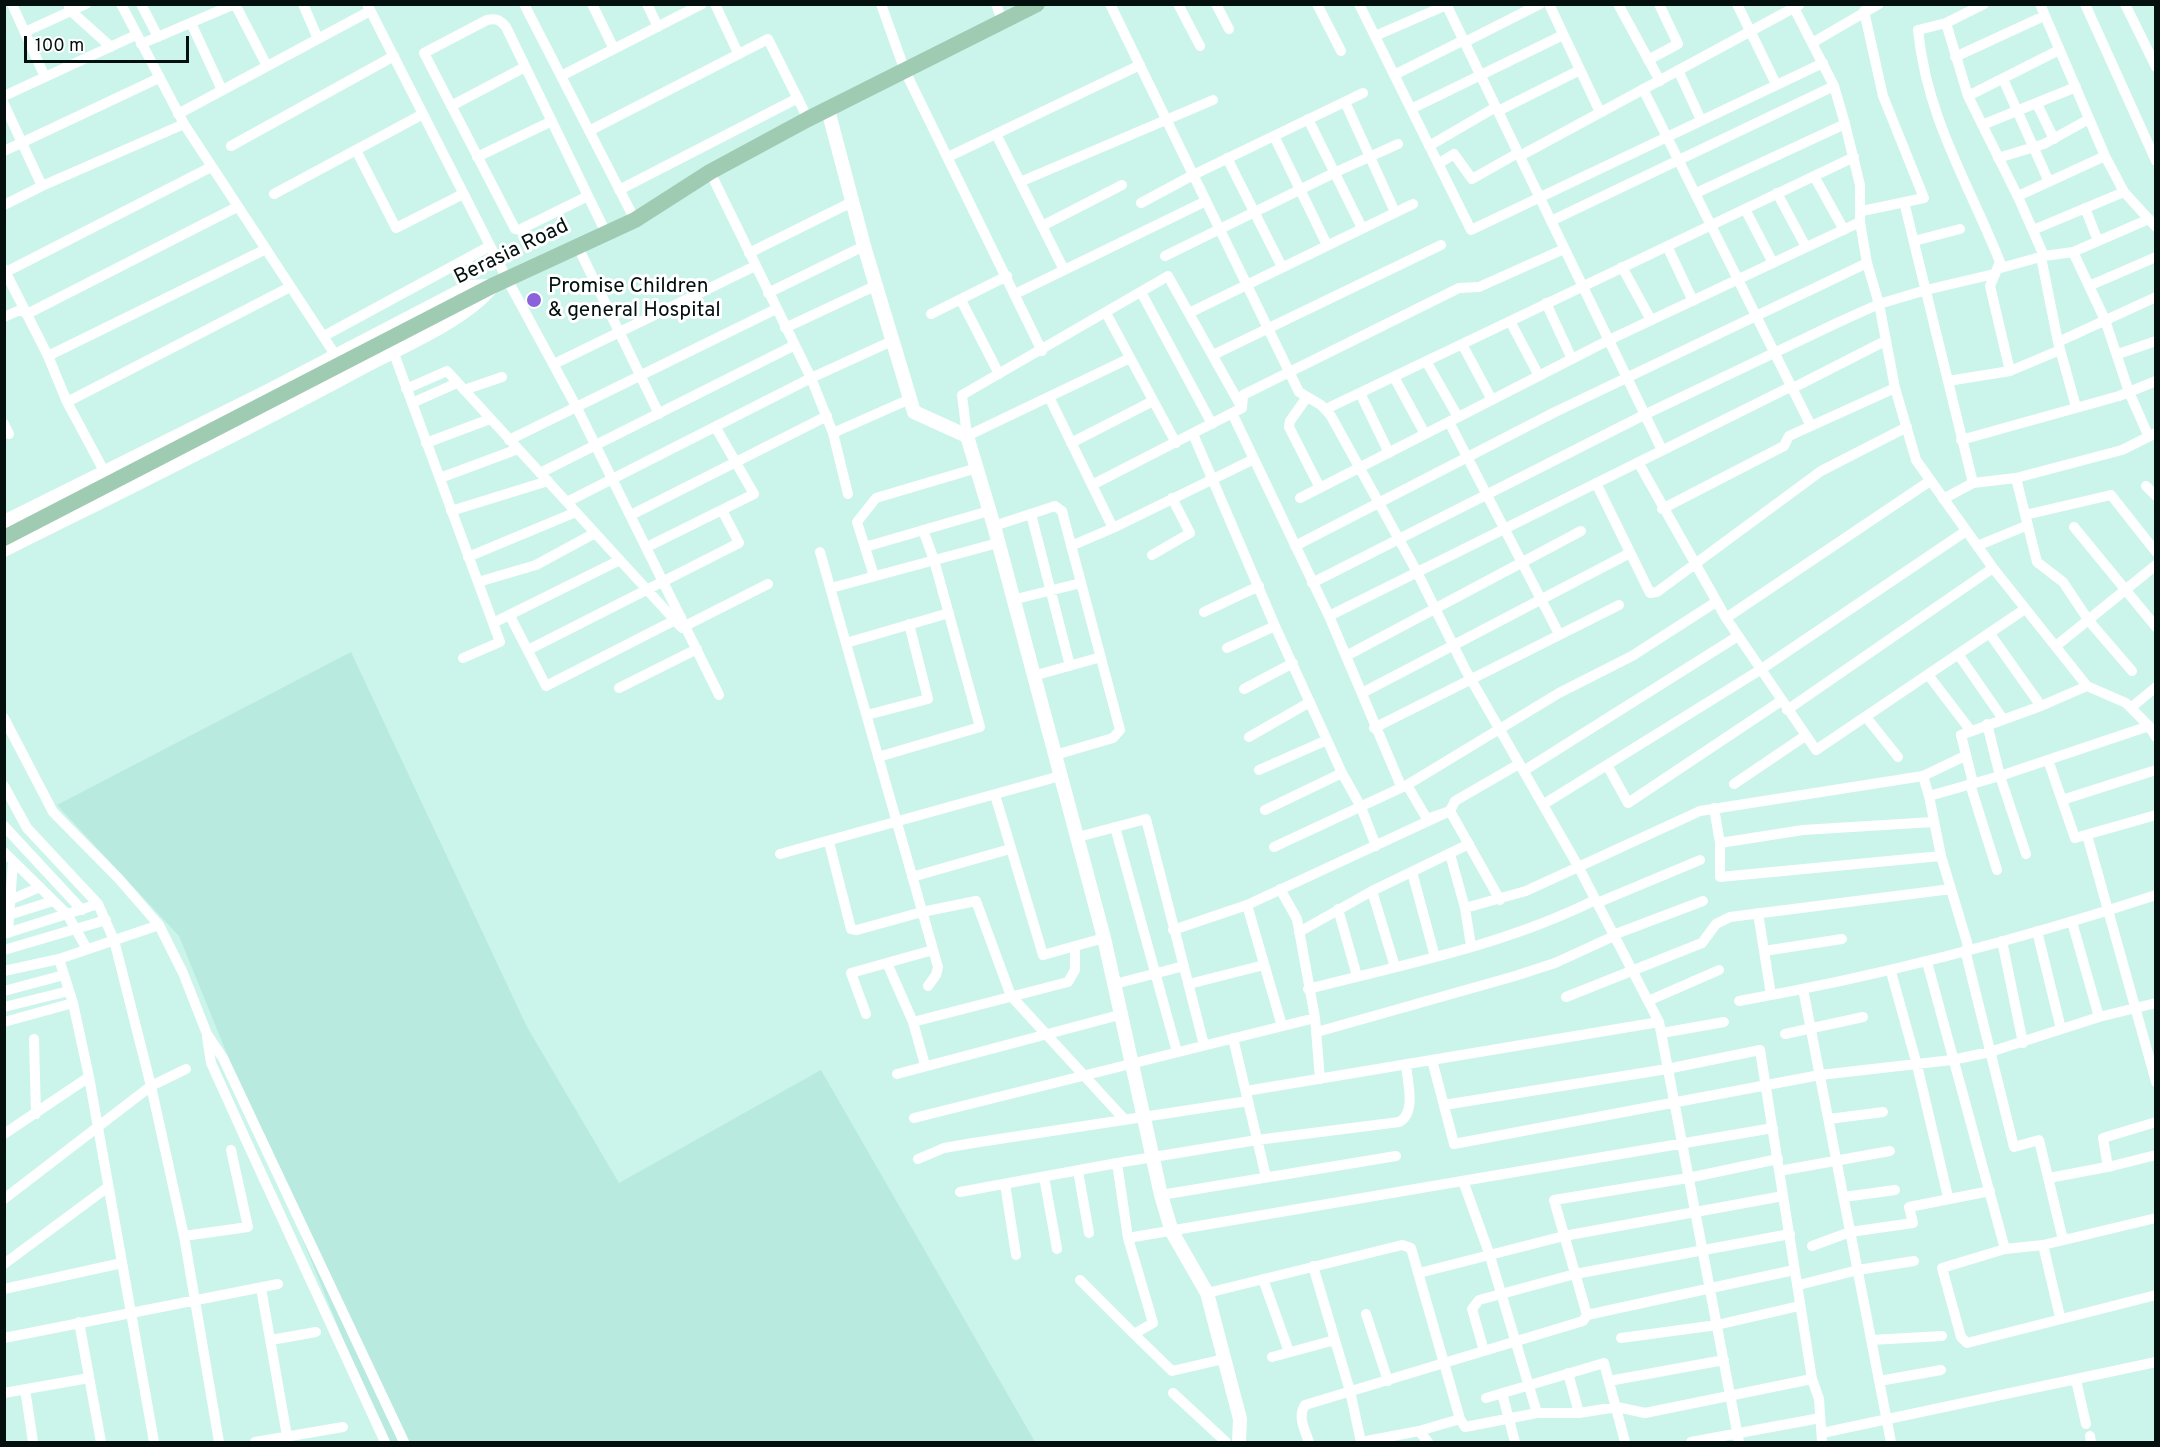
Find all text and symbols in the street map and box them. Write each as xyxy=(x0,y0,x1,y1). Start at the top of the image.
scale bar xyxy=(27,24,192,62)
text: 100 m xyxy=(35,35,84,58)
street label: Berasia Road xyxy=(451,214,573,292)
place label: Promise Children & general Hospital xyxy=(548,275,721,325)
marker: Promise Children & general Hospital xyxy=(525,291,543,309)

